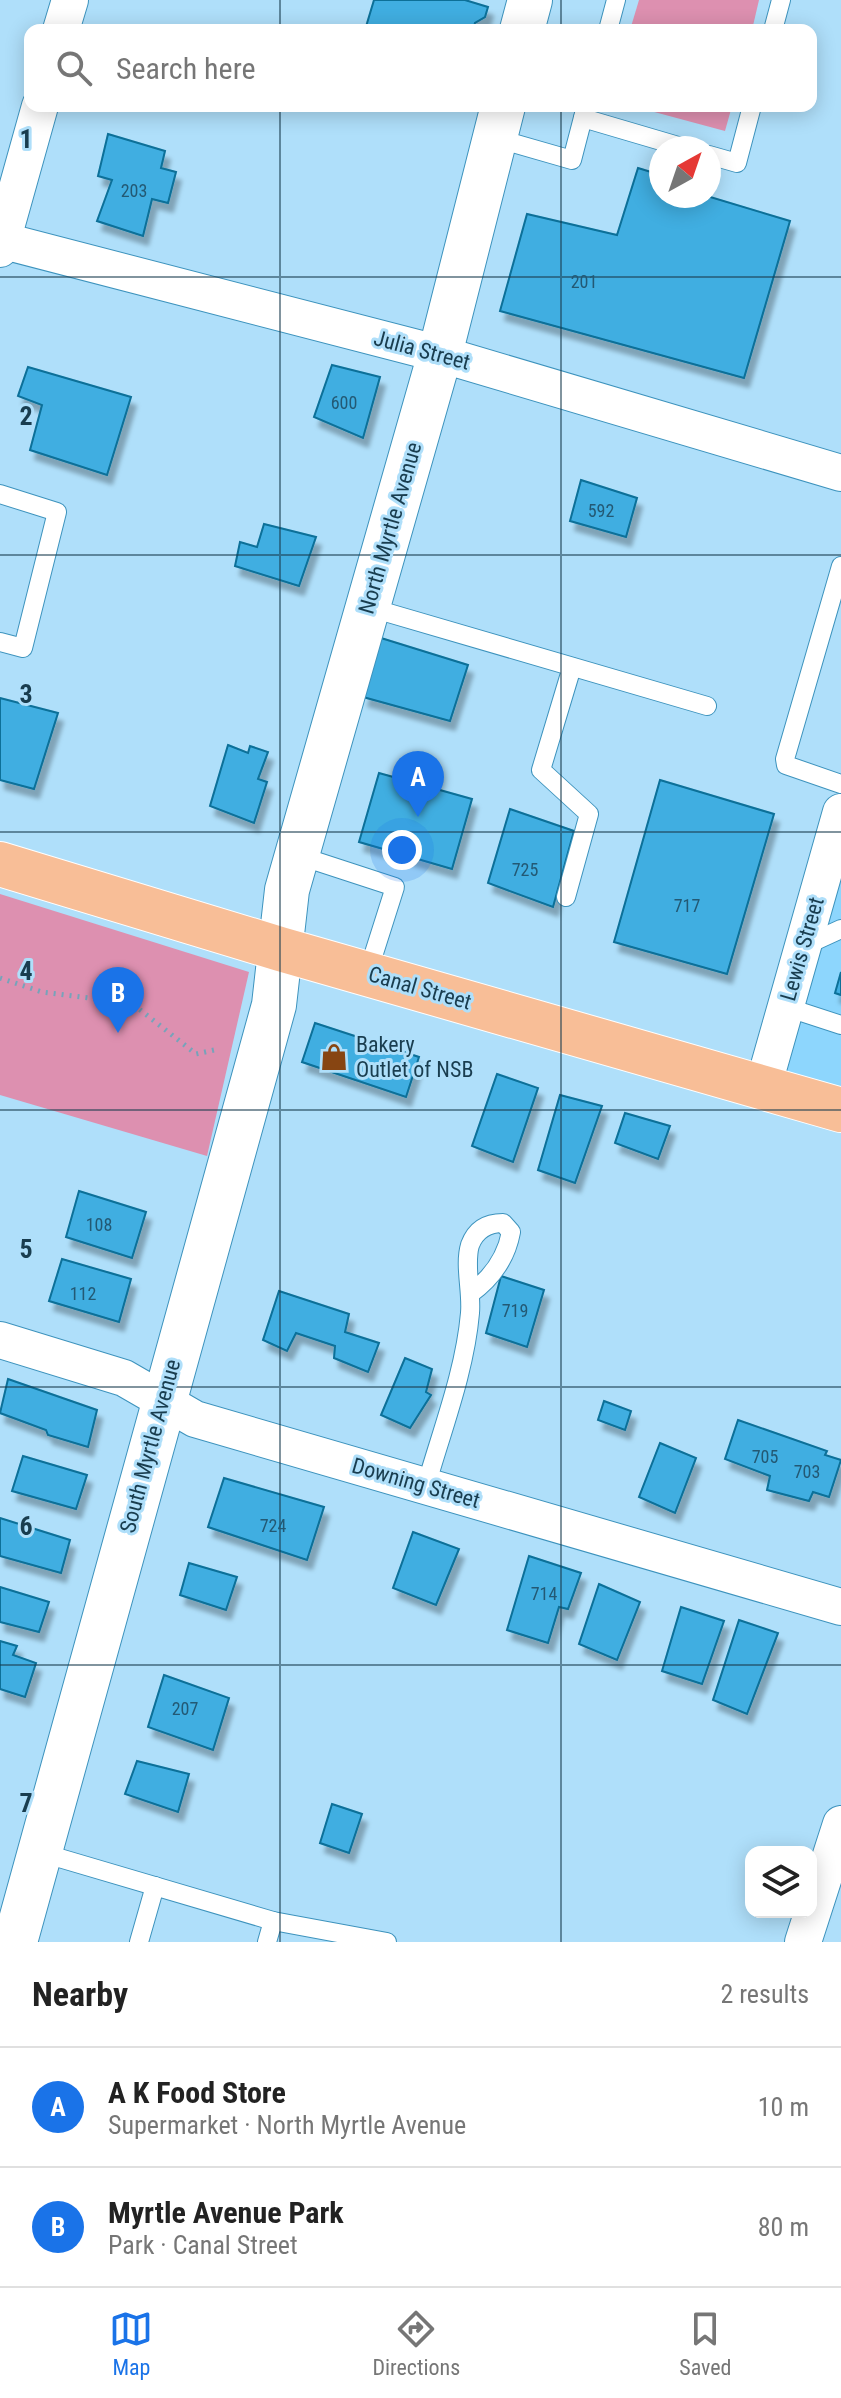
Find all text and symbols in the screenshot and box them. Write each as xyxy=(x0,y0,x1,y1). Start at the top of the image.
search box xyxy=(24,24,817,112)
icon: search xyxy=(52,46,96,90)
text: Search here xyxy=(116,51,256,86)
text: 1 xyxy=(19,124,33,154)
north arrow xyxy=(649,136,721,208)
house number: 203 xyxy=(121,180,147,201)
house number: 201 xyxy=(571,271,597,292)
street label: Julia Street xyxy=(371,325,473,375)
house number: 600 xyxy=(331,392,357,413)
text: 2 xyxy=(19,401,33,431)
street label: North Myrtle Avenue xyxy=(354,439,426,617)
house number: 592 xyxy=(588,500,614,521)
text: 3 xyxy=(19,679,33,709)
pin: A xyxy=(392,751,444,817)
your location xyxy=(382,830,422,870)
house number: 725 xyxy=(512,859,538,880)
street label: Lewis Street xyxy=(775,894,829,1004)
house number: 717 xyxy=(674,895,700,916)
text: 4 xyxy=(19,956,33,986)
street label: Canal Street xyxy=(366,961,474,1015)
pin: B xyxy=(92,967,144,1033)
place label: Bakery Outlet of NSB xyxy=(356,1032,473,1082)
shop icon: Bakery Outlet of NSB xyxy=(319,1042,349,1072)
house number: 108 xyxy=(86,1214,112,1235)
text: 5 xyxy=(19,1234,33,1264)
house number: 112 xyxy=(70,1283,96,1304)
house number: 719 xyxy=(502,1300,528,1321)
street label: South Myrtle Avenue xyxy=(115,1357,185,1535)
house number: 705 xyxy=(752,1446,778,1467)
street label: Downing Street xyxy=(349,1453,483,1513)
house number: 703 xyxy=(794,1461,820,1482)
text: 6 xyxy=(19,1511,33,1541)
house number: 724 xyxy=(260,1515,286,1536)
house number: 714 xyxy=(531,1583,557,1604)
house number: 207 xyxy=(172,1698,198,1719)
text: 7 xyxy=(19,1788,33,1818)
map controls xyxy=(745,1846,817,1918)
button: layers xyxy=(745,1846,817,1918)
text: Nearby xyxy=(32,1974,128,2014)
text: 2 results xyxy=(720,1979,809,2009)
text: A K Food Store xyxy=(108,2075,286,2110)
text: A xyxy=(50,2092,66,2122)
text: 10 m xyxy=(758,2092,809,2122)
text: Supermarket · North Myrtle Avenue xyxy=(108,2110,466,2140)
text: Myrtle Avenue Park xyxy=(108,2195,344,2230)
text: B xyxy=(51,2212,65,2242)
text: 80 m xyxy=(758,2212,809,2242)
text: Park · Canal Street xyxy=(108,2230,298,2260)
tab: Map xyxy=(109,2307,153,2380)
tab: Directions xyxy=(372,2307,460,2380)
tab: Saved xyxy=(679,2307,732,2380)

